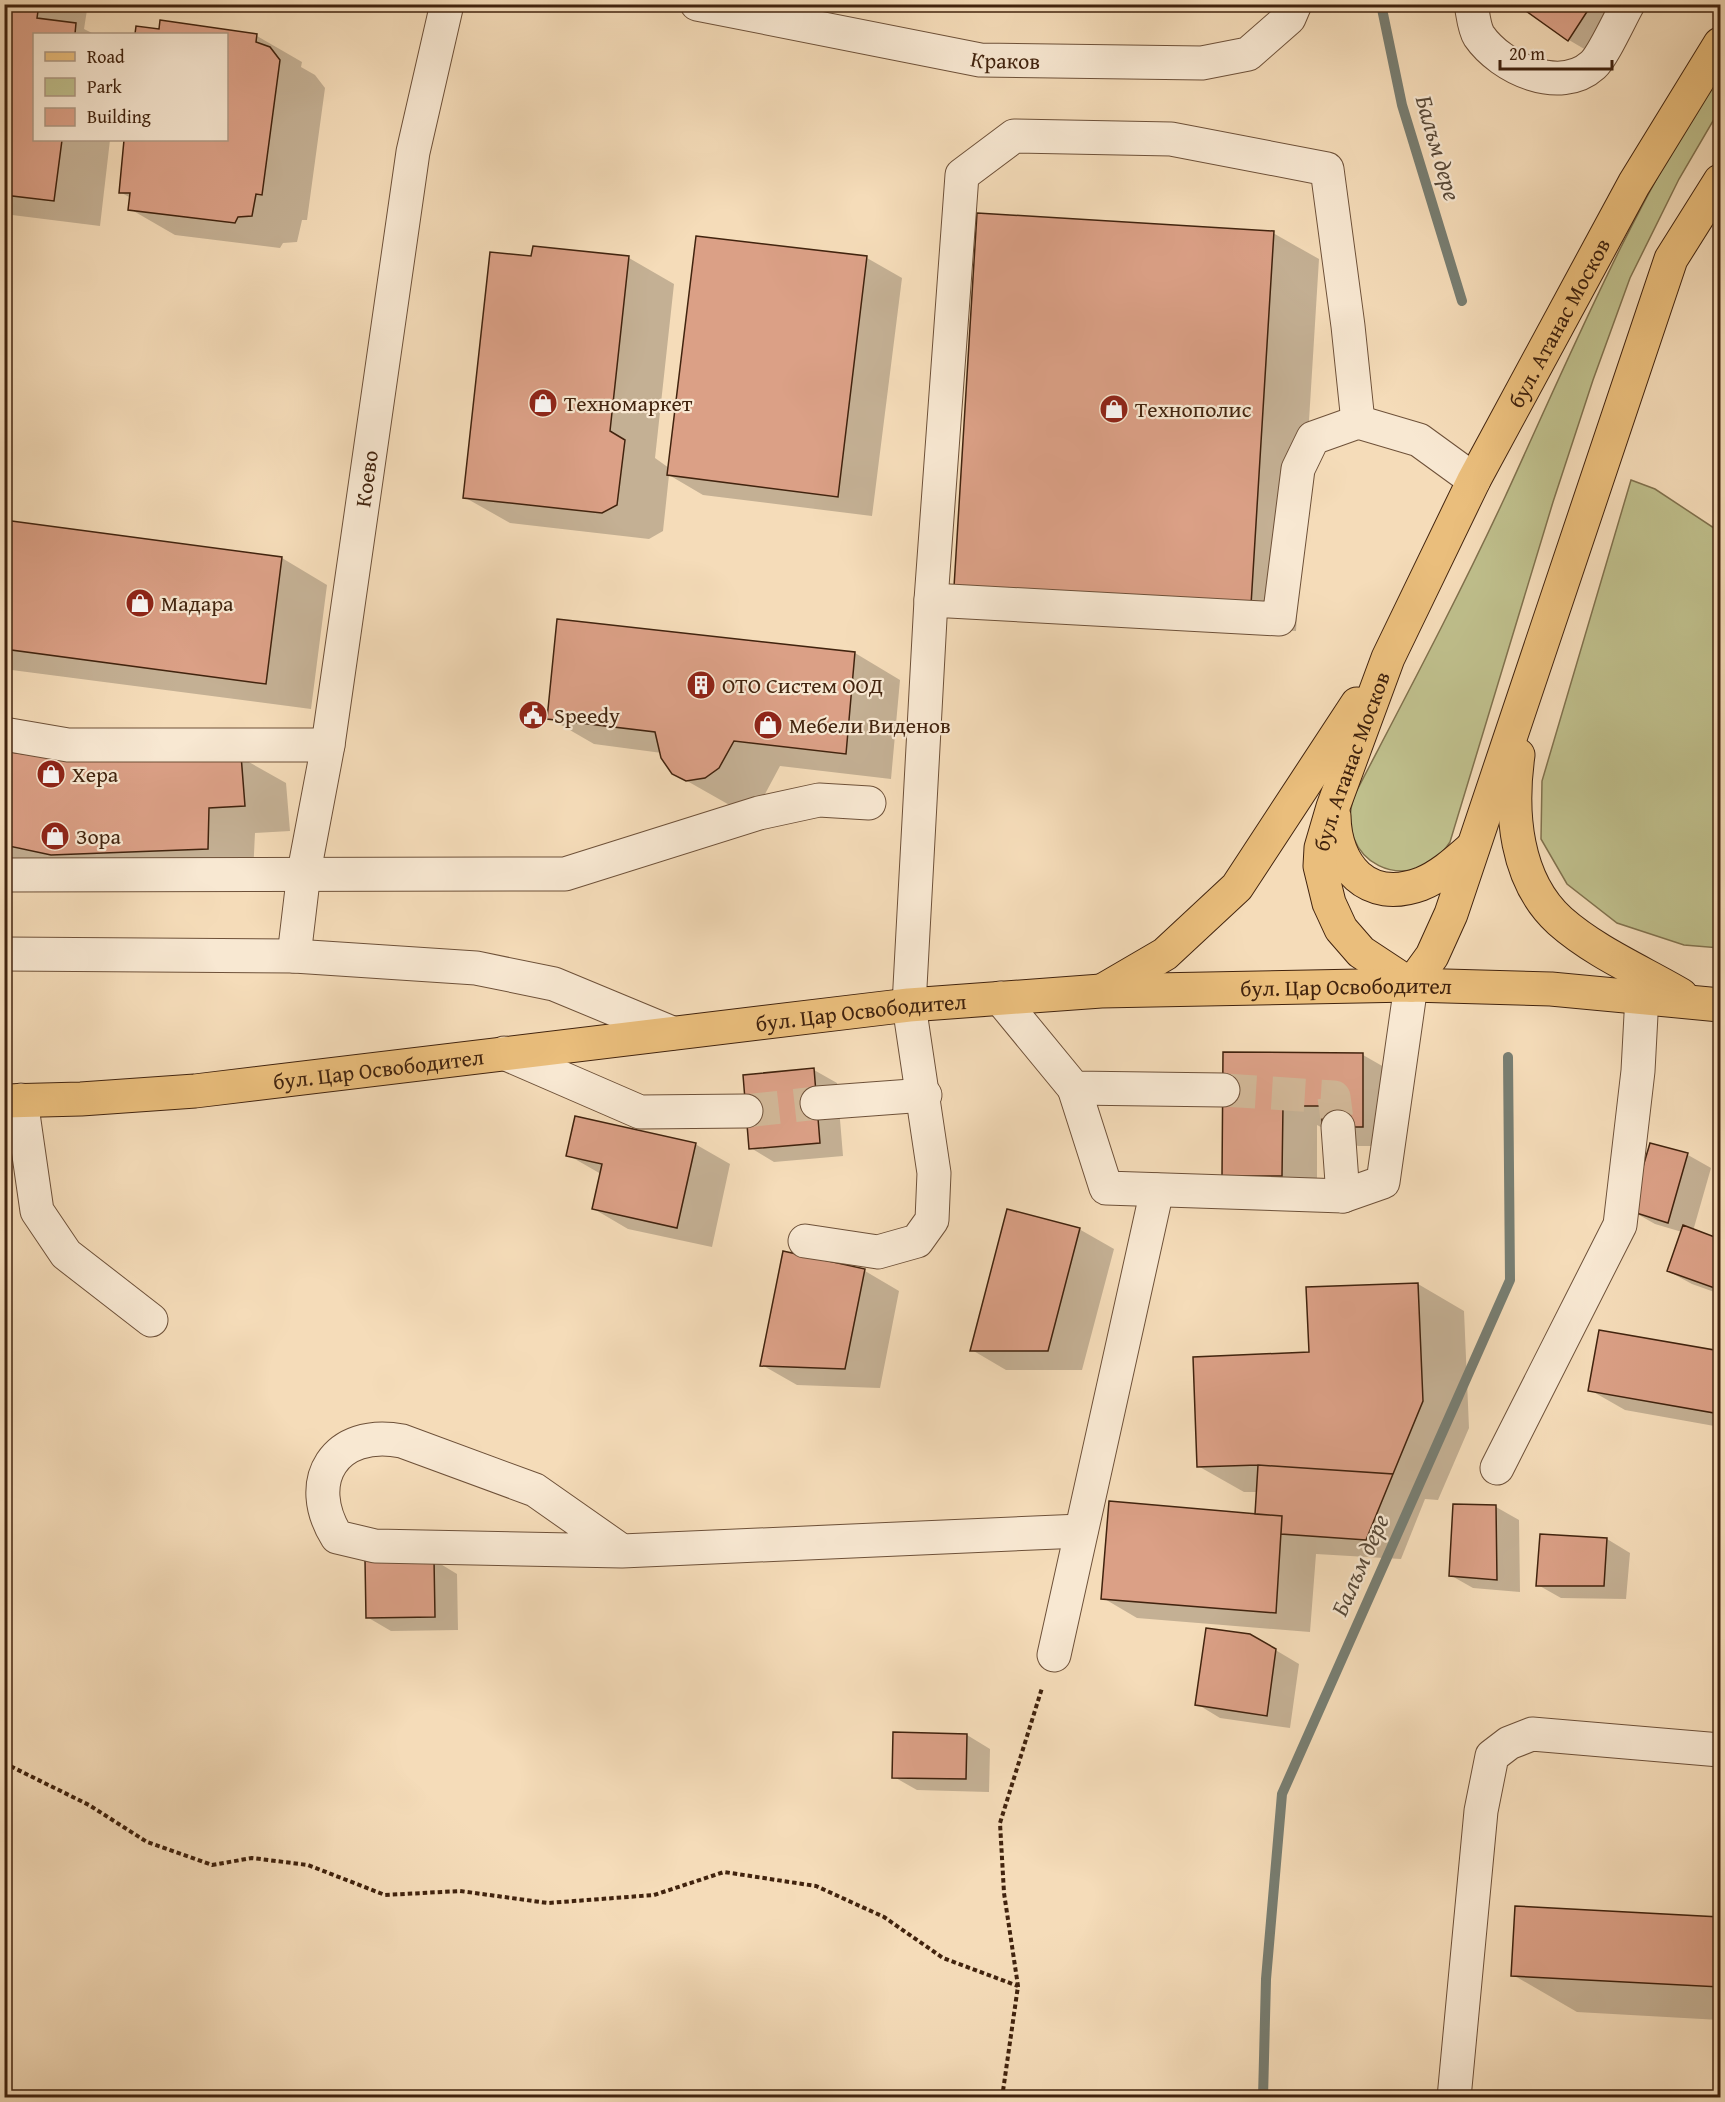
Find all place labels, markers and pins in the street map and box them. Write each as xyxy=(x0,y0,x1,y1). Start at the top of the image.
shop icon: Техномаркет xyxy=(527,387,559,419)
place label: Техномаркет xyxy=(564,387,693,419)
shop icon: Технополис xyxy=(1098,393,1130,425)
place label: Технополис xyxy=(1135,393,1252,425)
shop icon: Мадара xyxy=(124,587,156,619)
place label: Мадара xyxy=(161,587,234,619)
building icon: ОТО Систем ООД xyxy=(685,669,717,701)
place label: ОТО Систем ООД xyxy=(722,669,883,701)
public building icon: Speedy xyxy=(517,699,549,731)
place label: Speedy xyxy=(554,699,620,731)
shop icon: Мебели Виденов xyxy=(752,709,784,741)
place label: Мебели Виденов xyxy=(789,709,951,741)
shop icon: Хера xyxy=(35,758,67,790)
place label: Хера xyxy=(72,758,119,790)
shop icon: Зора xyxy=(39,820,71,852)
place label: Зора xyxy=(76,820,121,852)

